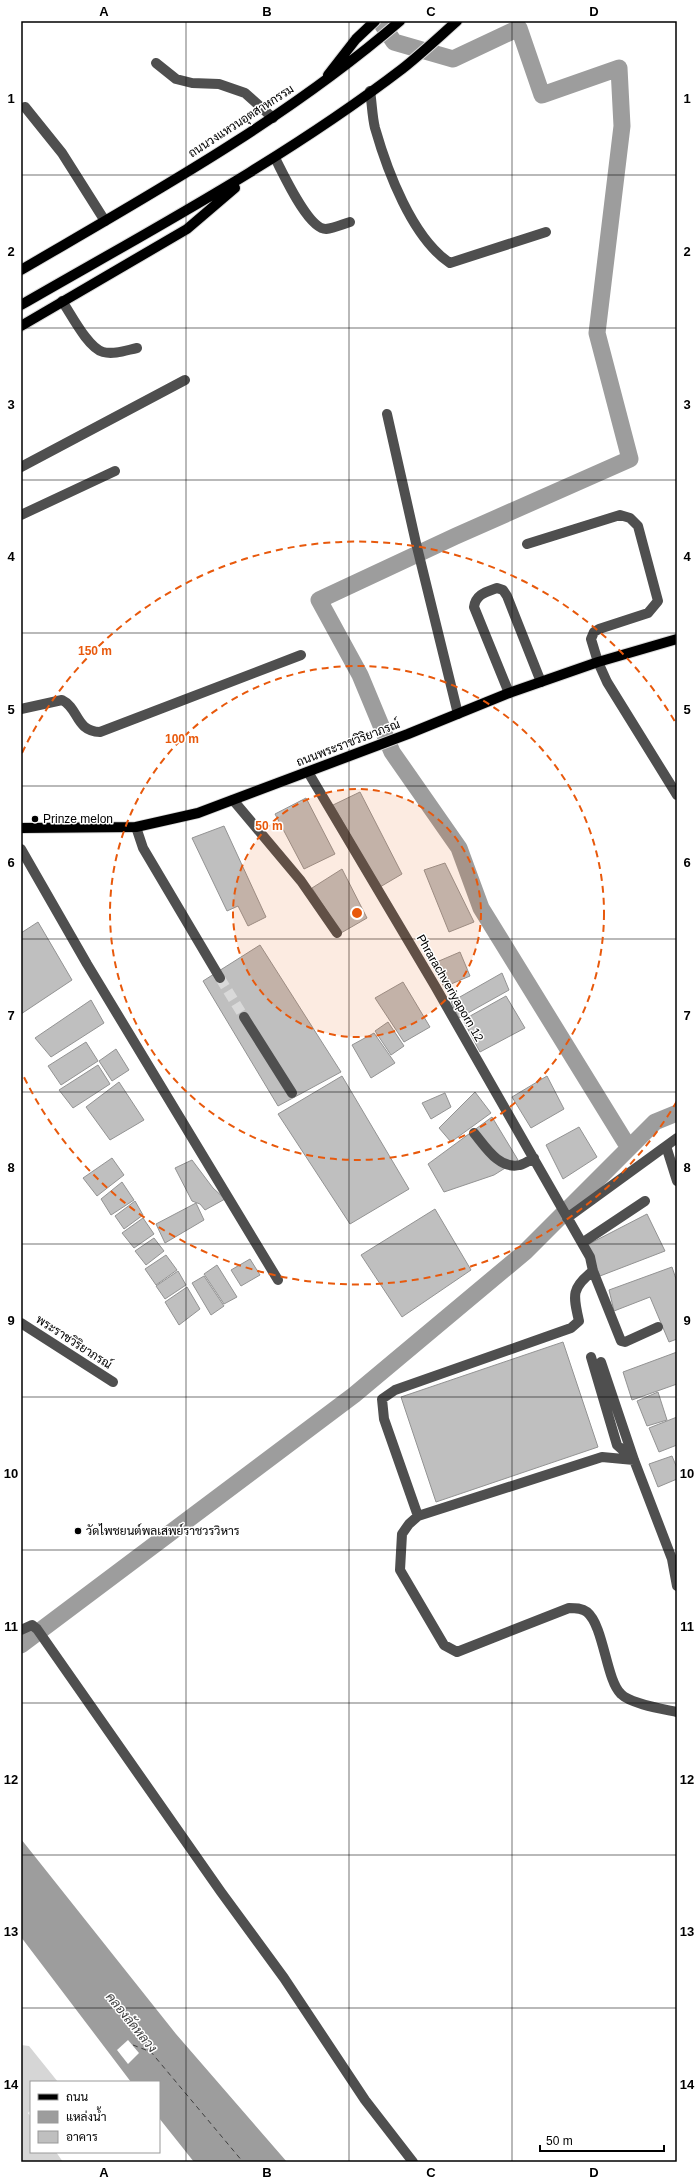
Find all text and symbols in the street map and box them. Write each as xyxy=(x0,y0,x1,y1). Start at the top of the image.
text: A xyxy=(99,4,109,19)
text: B xyxy=(262,4,272,19)
text: C xyxy=(426,4,436,19)
text: D xyxy=(589,4,599,19)
street label: ถนนวงแหวนอุตสาหกรรม xyxy=(186,82,297,162)
text: 1 xyxy=(7,91,15,106)
text: 1 xyxy=(683,91,691,106)
text: 2 xyxy=(7,244,15,259)
text: 2 xyxy=(683,244,691,259)
text: 3 xyxy=(7,397,15,412)
text: 3 xyxy=(683,397,691,412)
text: 4 xyxy=(7,549,15,564)
text: 4 xyxy=(683,549,691,564)
text: 150 m xyxy=(78,644,112,658)
text: 5 xyxy=(7,702,15,717)
text: 5 xyxy=(683,702,691,717)
street label: ถนนพระราชวิริยาภรณ์ xyxy=(294,716,402,769)
text: 100 m xyxy=(165,732,199,746)
place label: Prinze melon xyxy=(43,812,113,826)
marker: Prinze melon xyxy=(30,814,40,824)
text: 50 m xyxy=(255,819,283,833)
text: 6 xyxy=(7,855,15,870)
text: 6 xyxy=(683,855,691,870)
centre of rings xyxy=(350,906,364,920)
street label: Phrarachveriyaporn 12 xyxy=(414,932,487,1044)
text: 7 xyxy=(7,1008,15,1023)
text: 7 xyxy=(683,1008,691,1023)
text: 8 xyxy=(7,1160,15,1175)
text: 8 xyxy=(683,1160,691,1175)
street label: พระราชวิริยาภรณ์ xyxy=(33,1311,115,1372)
text: 9 xyxy=(7,1313,15,1328)
text: 9 xyxy=(683,1313,691,1328)
text: 10 xyxy=(4,1466,18,1481)
text: 10 xyxy=(680,1466,694,1481)
place label: วัดไพชยนต์พลเสพย์ราชวรวิหาร xyxy=(86,1523,240,1538)
marker: วัดไพชยนต์พลเสพย์ราชวรวิหาร xyxy=(73,1526,83,1536)
text: 11 xyxy=(4,1619,18,1634)
text: 11 xyxy=(680,1619,694,1634)
text: 12 xyxy=(4,1772,18,1787)
text: 12 xyxy=(680,1772,694,1787)
text: 13 xyxy=(4,1924,18,1939)
text: 13 xyxy=(680,1924,694,1939)
water label: คลองลัดหลวง xyxy=(103,1989,160,2055)
text: 14 xyxy=(4,2077,19,2092)
text: 14 xyxy=(680,2077,695,2092)
legend xyxy=(30,2081,160,2153)
text: ถนน xyxy=(66,2090,89,2104)
text: แหล่งน้ำ xyxy=(66,2106,106,2124)
scale bar xyxy=(540,2127,664,2153)
text: อาคาร xyxy=(66,2130,98,2144)
text: 50 m xyxy=(546,2134,573,2148)
text: A xyxy=(99,2165,109,2180)
text: B xyxy=(262,2165,272,2180)
text: C xyxy=(426,2165,436,2180)
text: D xyxy=(589,2165,599,2180)

